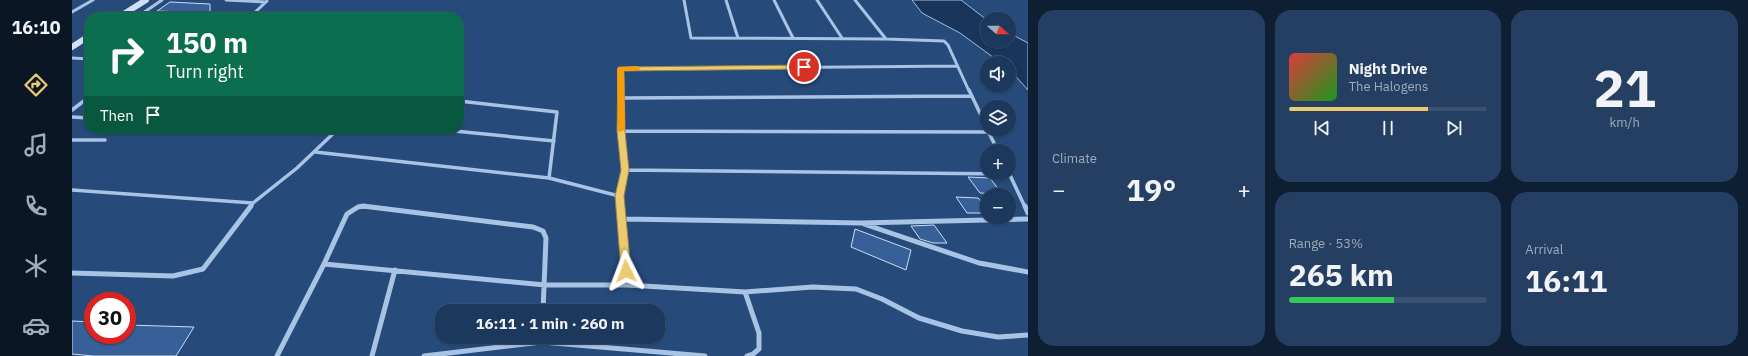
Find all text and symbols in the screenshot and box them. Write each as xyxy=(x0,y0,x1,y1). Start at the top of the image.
north arrow xyxy=(980,12,1016,48)
map controls xyxy=(980,12,1016,224)
text: 16:10 xyxy=(11,16,61,39)
text: 150 m xyxy=(166,24,248,61)
icon: right xyxy=(100,28,152,80)
pin xyxy=(787,50,821,84)
text: 21 xyxy=(1593,54,1656,121)
icon: arrive xyxy=(793,56,815,78)
button: sound xyxy=(980,56,1016,92)
text: Night Drive xyxy=(1349,59,1428,78)
text: Turn right xyxy=(166,60,244,83)
icon: directions xyxy=(22,71,50,99)
text: The Halogens xyxy=(1349,78,1428,95)
button: layers xyxy=(980,100,1016,136)
icon: arrive xyxy=(142,104,164,126)
text: Then xyxy=(100,106,134,125)
text: km/h xyxy=(1609,114,1640,131)
icon: previous xyxy=(1311,117,1333,139)
icon: pause xyxy=(1377,117,1399,139)
icon: next xyxy=(1443,117,1465,139)
icon: music xyxy=(22,131,50,159)
button: + xyxy=(980,144,1016,180)
text: Climate xyxy=(1052,150,1097,167)
text: 19° xyxy=(1126,170,1176,209)
text: − xyxy=(1052,175,1065,204)
text: + xyxy=(1237,175,1251,204)
button: − xyxy=(980,188,1016,224)
icon: phone xyxy=(22,192,50,220)
text: Range · 53% xyxy=(1289,235,1363,252)
text: Arrival xyxy=(1525,241,1563,258)
position arrow xyxy=(605,250,647,292)
icon: climate xyxy=(22,252,50,280)
text: 265 km xyxy=(1289,255,1394,294)
text: 16:11 xyxy=(1525,261,1607,300)
speed limit sign: 30 xyxy=(84,292,136,344)
icon: car xyxy=(22,312,50,340)
text: 16:11 · 1 min · 260 m xyxy=(476,314,624,333)

